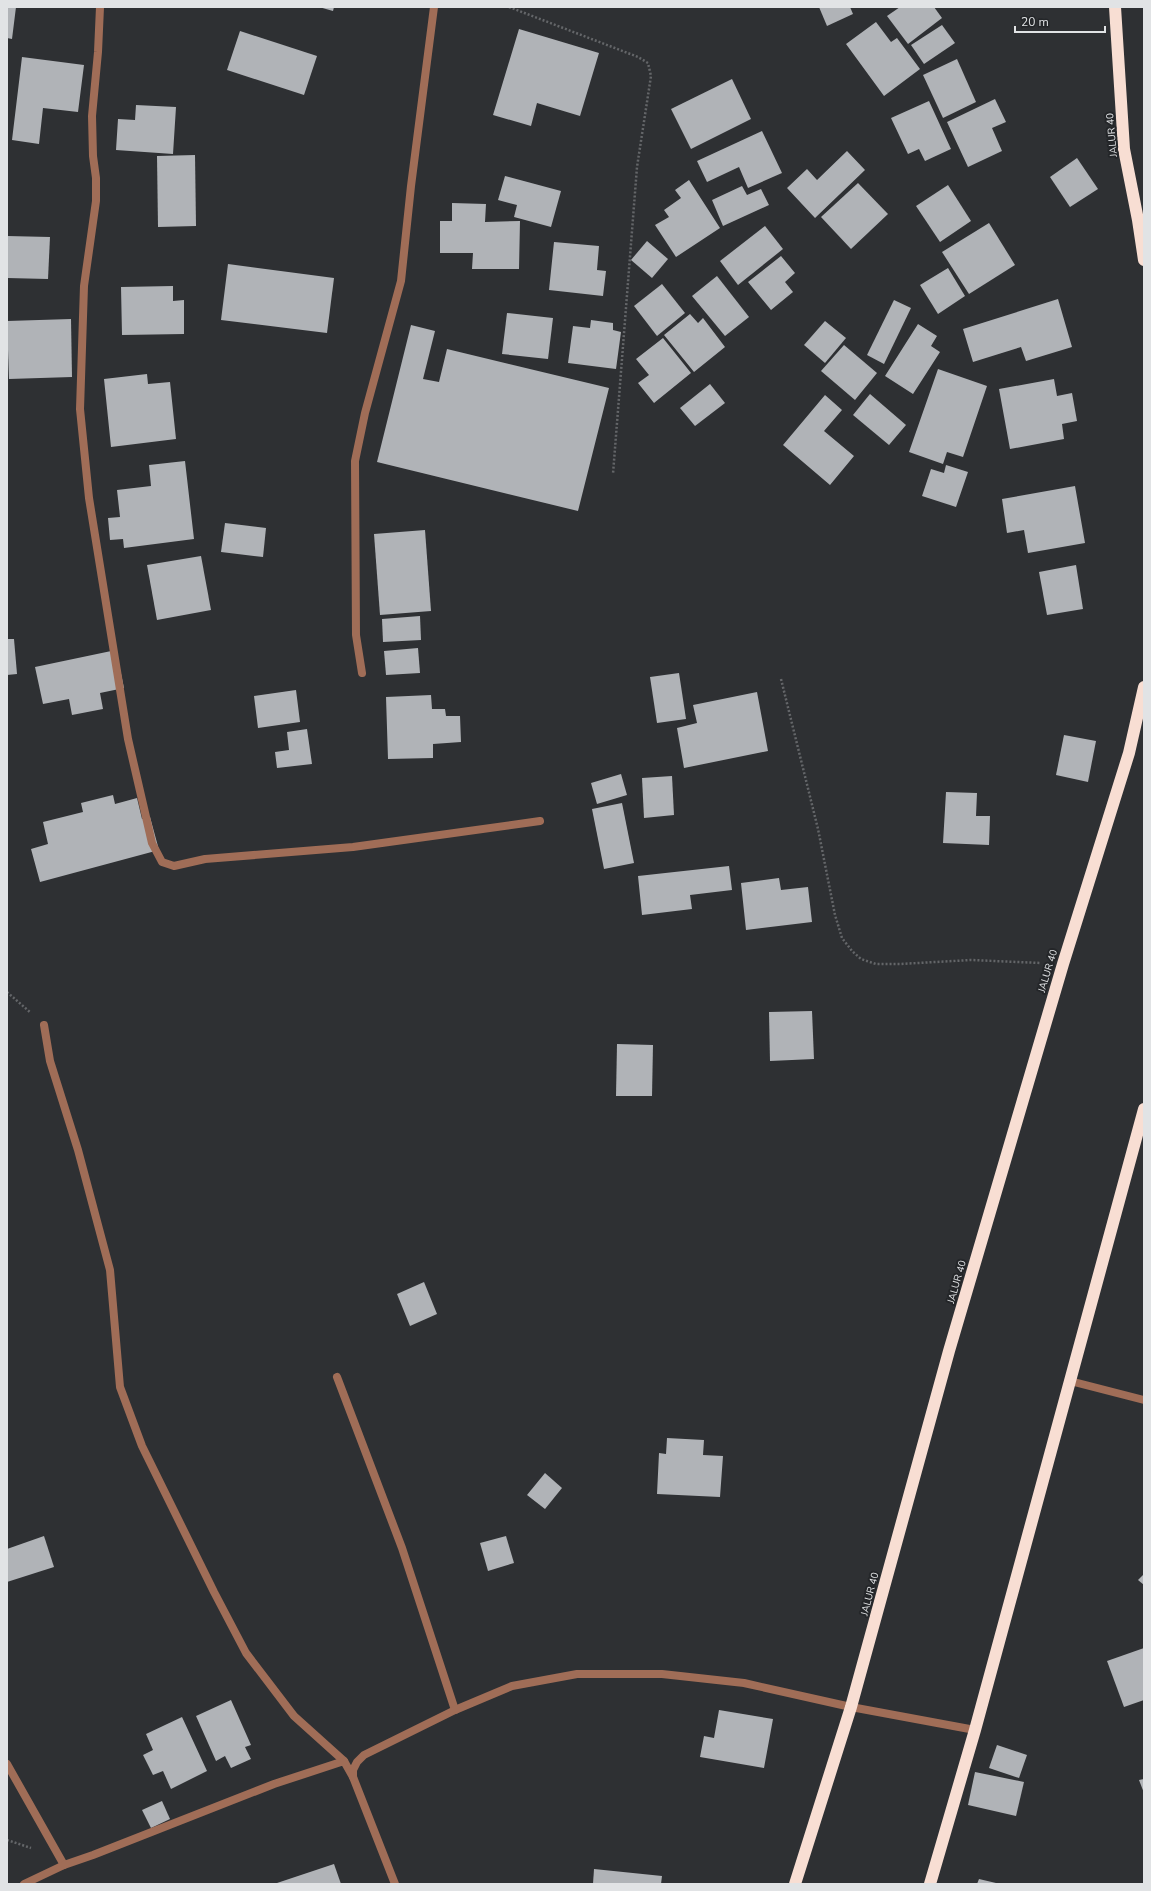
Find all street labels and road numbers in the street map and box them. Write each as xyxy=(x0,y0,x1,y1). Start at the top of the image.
street label: JALUR 40 xyxy=(1103,112,1121,159)
street label: JALUR 40 xyxy=(1035,948,1061,995)
street label: JALUR 40 xyxy=(944,1259,970,1306)
street label: JALUR 40 xyxy=(857,1571,882,1618)

